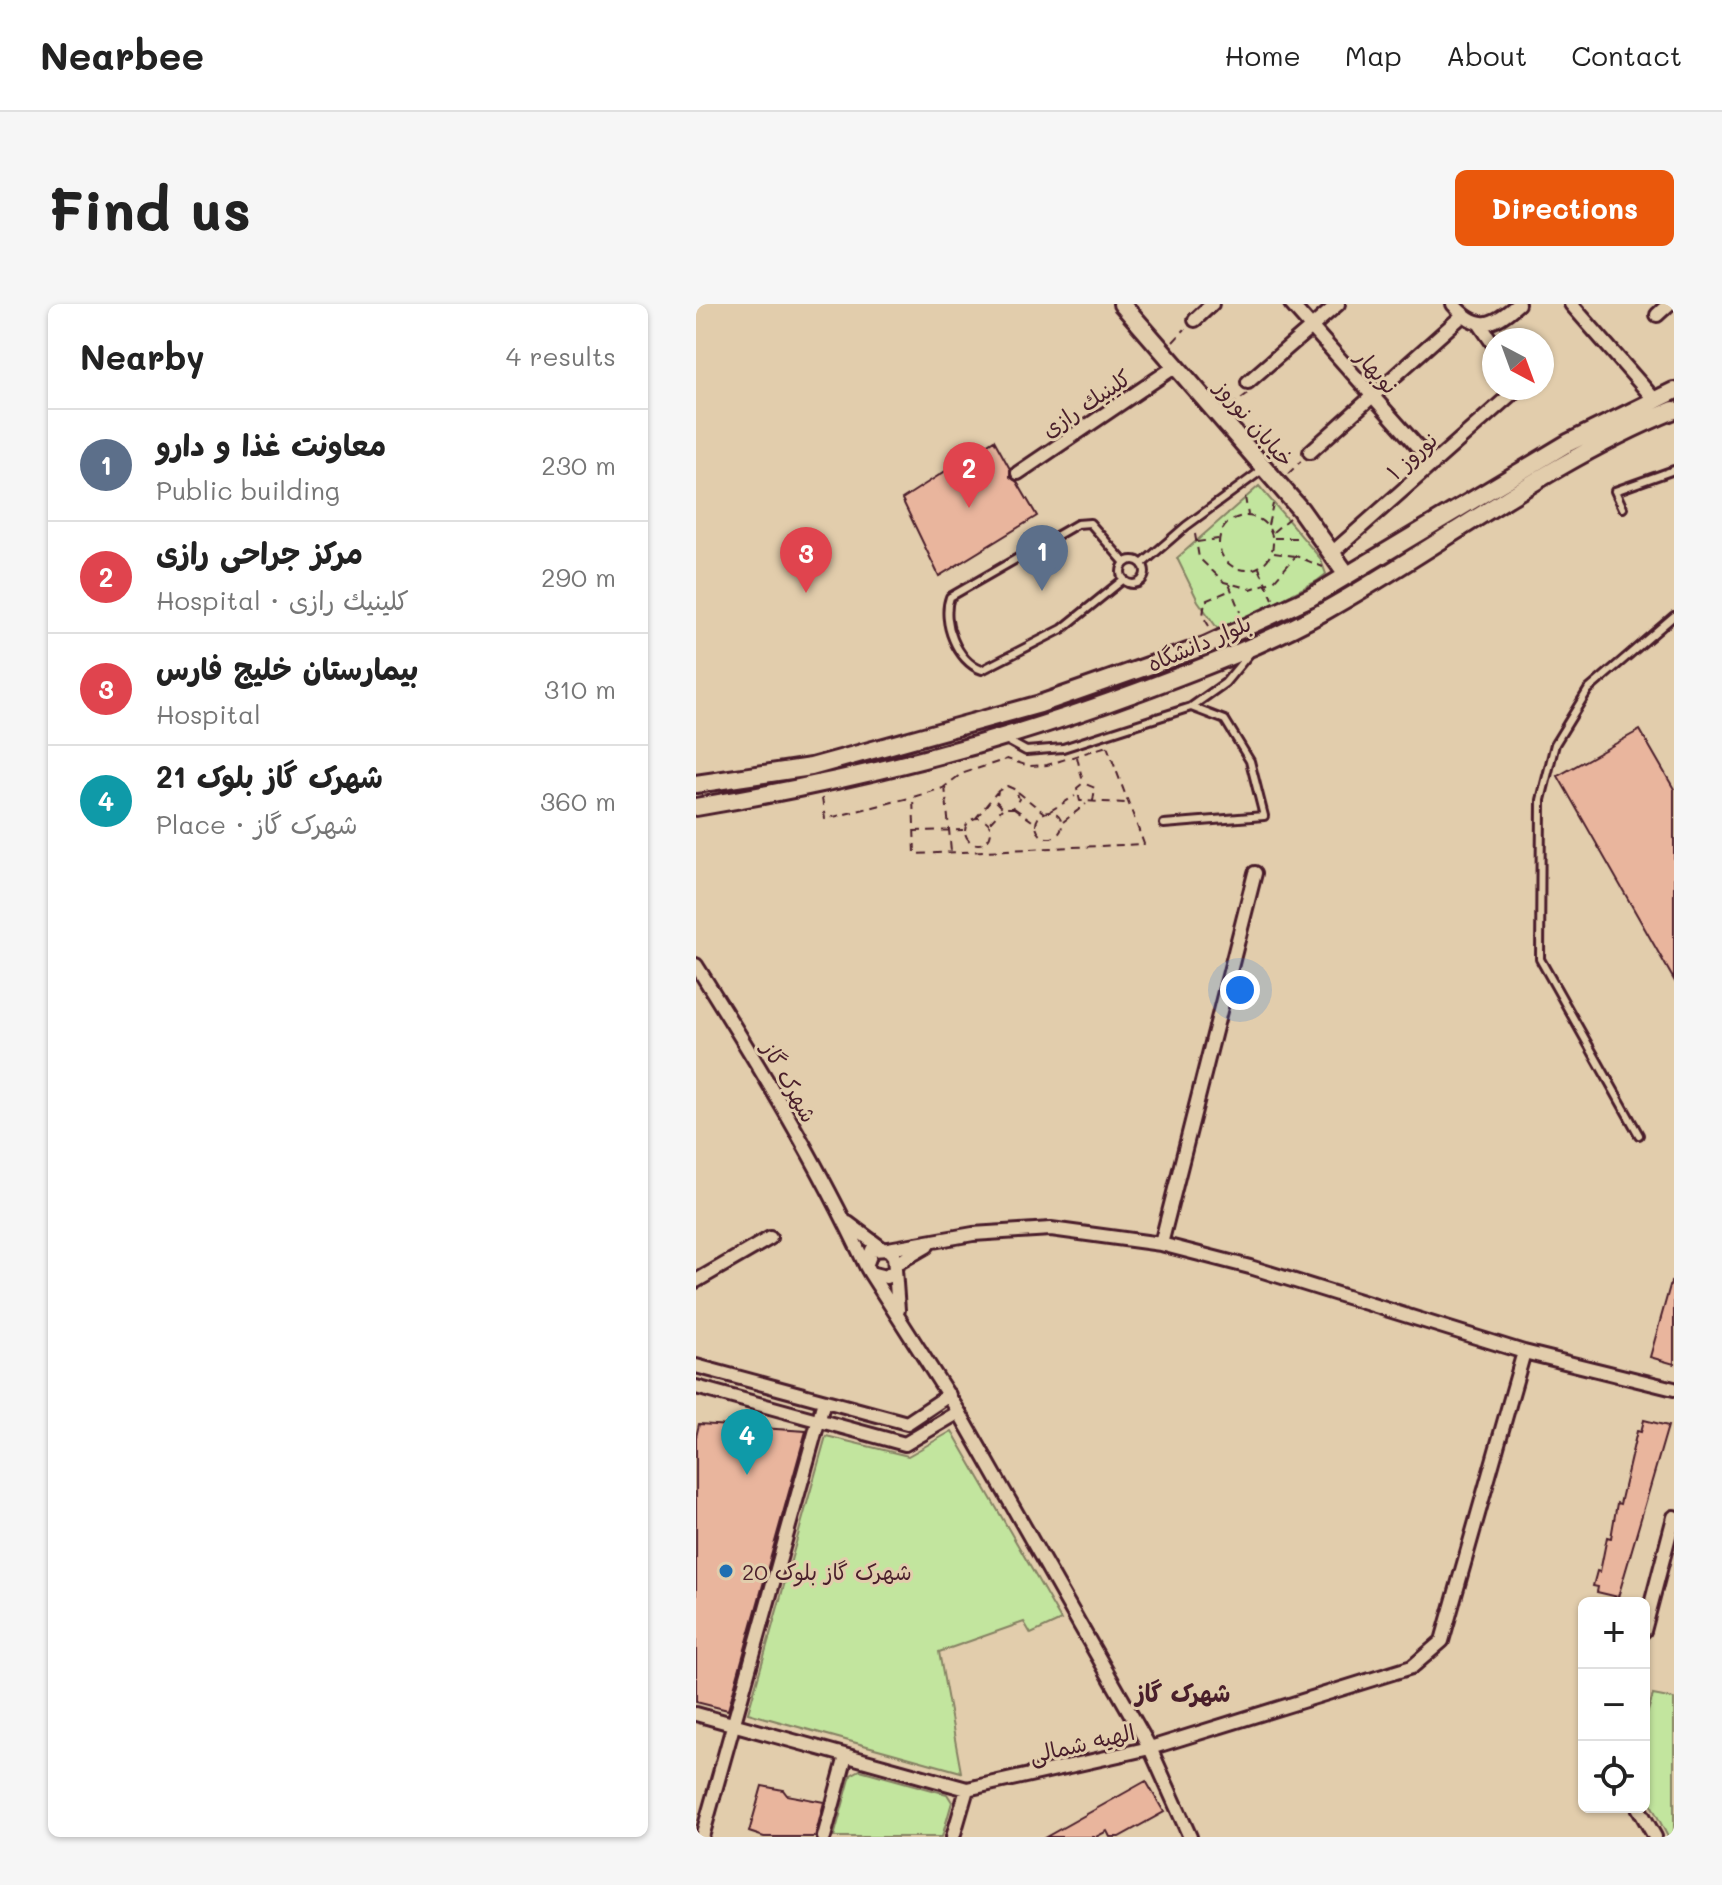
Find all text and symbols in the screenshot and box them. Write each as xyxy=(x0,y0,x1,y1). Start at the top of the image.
text: Nearbee xyxy=(40,30,204,80)
text: Home xyxy=(1225,37,1301,73)
text: Map xyxy=(1345,37,1402,73)
text: About xyxy=(1446,37,1527,73)
text: Contact xyxy=(1571,37,1682,73)
button: Directions xyxy=(1455,170,1674,246)
text: Find us xyxy=(48,172,251,245)
north arrow xyxy=(1482,328,1554,400)
text: Nearby xyxy=(80,334,205,379)
text: 4 results xyxy=(506,339,616,373)
street label: نوبهار xyxy=(1348,342,1405,400)
street label: كلينيك رازی xyxy=(1036,363,1136,443)
street label: خیابان نوروز xyxy=(1208,372,1301,472)
text: معاونت غذا و دارو xyxy=(156,424,386,464)
street label: نوروز ۱ xyxy=(1380,424,1444,486)
pin: 2 xyxy=(943,442,995,508)
text: 1 xyxy=(100,448,112,482)
text: 230 m xyxy=(541,448,616,482)
text: Public building xyxy=(156,473,340,507)
pin: 1 xyxy=(1016,525,1068,591)
pin: 3 xyxy=(780,527,832,593)
text: مرکز جراحی رازی xyxy=(156,532,363,572)
text: 2 xyxy=(99,560,113,594)
text: 290 m xyxy=(541,560,616,594)
text: Hospital · كلينيك رازی xyxy=(156,583,409,617)
street label: بلوار دانشگاه xyxy=(1143,608,1255,678)
text: بیمارستان خلیج فارس xyxy=(156,648,418,688)
text: 3 xyxy=(98,672,114,706)
text: 310 m xyxy=(544,672,616,706)
text: Hospital xyxy=(156,697,261,731)
text: شهرک گاز بلوک 21 xyxy=(156,756,383,796)
text: 4 xyxy=(98,784,114,818)
text: 360 m xyxy=(540,784,616,818)
text: Place · شهرک گاز xyxy=(156,807,358,841)
your location xyxy=(1220,970,1260,1010)
street label: شهرک گاز xyxy=(755,1035,824,1127)
pin: 4 xyxy=(721,1409,773,1475)
place label: شهرک گاز بلوک 20 xyxy=(742,1557,912,1587)
marker: شهرک گاز بلوک 20 xyxy=(717,1562,735,1580)
map controls xyxy=(1578,1597,1650,1813)
button: + xyxy=(1578,1597,1650,1669)
button: − xyxy=(1578,1669,1650,1741)
district label: شهرک گاز xyxy=(1134,1677,1230,1708)
street label: الهیه شمالی xyxy=(1026,1717,1138,1770)
button: locate xyxy=(1578,1741,1650,1813)

